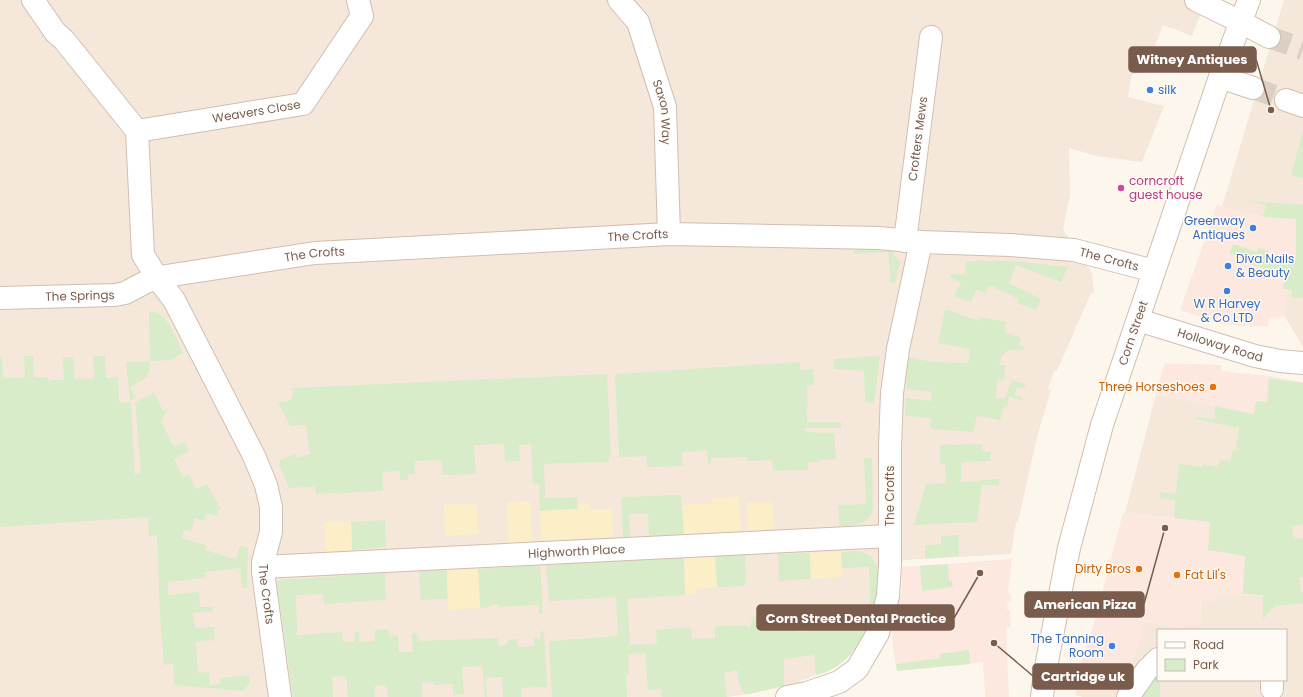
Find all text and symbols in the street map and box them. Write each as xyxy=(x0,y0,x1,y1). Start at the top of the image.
callout: Witney Antiques xyxy=(1129,47,1256,72)
text: Witney Antiques xyxy=(1137,50,1247,69)
street label: Saxon Way xyxy=(649,77,675,145)
place label: silk xyxy=(1158,81,1177,98)
marker: silk xyxy=(1145,85,1155,95)
street label: Crofters Mews xyxy=(904,95,931,182)
street label: Weavers Close xyxy=(211,96,302,127)
place label: corncroft guest house xyxy=(1129,172,1203,203)
marker: corncroft guest house xyxy=(1116,183,1126,193)
place label: Greenway Antiques xyxy=(1184,212,1245,243)
marker: Greenway Antiques xyxy=(1248,223,1258,233)
street label: The Crofts xyxy=(607,225,669,245)
street label: The Crofts xyxy=(283,242,345,266)
street label: The Crofts xyxy=(1078,243,1141,275)
place label: Diva Nails & Beauty xyxy=(1236,250,1294,281)
marker: Diva Nails & Beauty xyxy=(1223,261,1233,271)
street label: The Springs xyxy=(45,286,115,305)
marker: W R Harvey & Co LTD xyxy=(1222,286,1232,296)
place label: W R Harvey & Co LTD xyxy=(1193,295,1261,326)
street label: Corn Street xyxy=(1114,298,1152,368)
street label: Holloway Road xyxy=(1175,324,1265,365)
place label: Three Horseshoes xyxy=(1099,378,1205,395)
marker: Three Horseshoes xyxy=(1208,382,1218,392)
street label: The Crofts xyxy=(881,466,898,526)
street label: Highworth Place xyxy=(528,540,626,562)
place label: Dirty Bros xyxy=(1075,560,1131,577)
street label: The Crofts xyxy=(255,564,279,625)
marker: Dirty Bros xyxy=(1134,564,1144,574)
place label: Fat Lil's xyxy=(1185,566,1226,583)
marker: Fat Lil's xyxy=(1172,570,1182,580)
callout: American Pizza xyxy=(1025,592,1144,617)
text: American Pizza xyxy=(1034,595,1136,614)
callout: Corn Street Dental Practice xyxy=(757,605,954,630)
text: Corn Street Dental Practice xyxy=(766,609,946,628)
legend xyxy=(1157,629,1287,681)
place label: The Tanning Room xyxy=(1030,630,1104,661)
text: Road xyxy=(1193,636,1224,653)
marker: The Tanning Room xyxy=(1107,641,1117,651)
text: Park xyxy=(1193,656,1220,673)
callout: Cartridge uk xyxy=(1033,664,1133,689)
text: Cartridge uk xyxy=(1041,667,1125,686)

